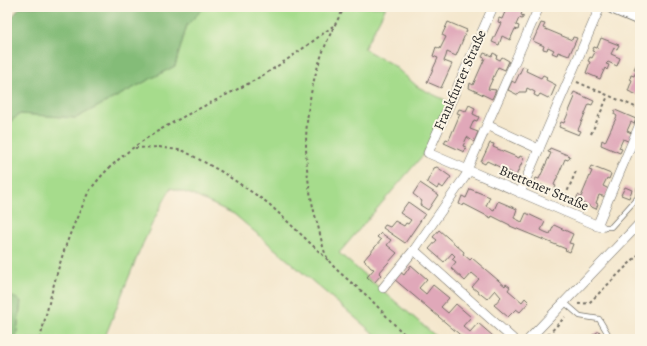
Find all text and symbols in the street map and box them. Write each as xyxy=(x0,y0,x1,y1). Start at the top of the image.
street label: Frankfurter Straße xyxy=(429,27,491,133)
street label: Brettener Straße xyxy=(496,161,592,215)

